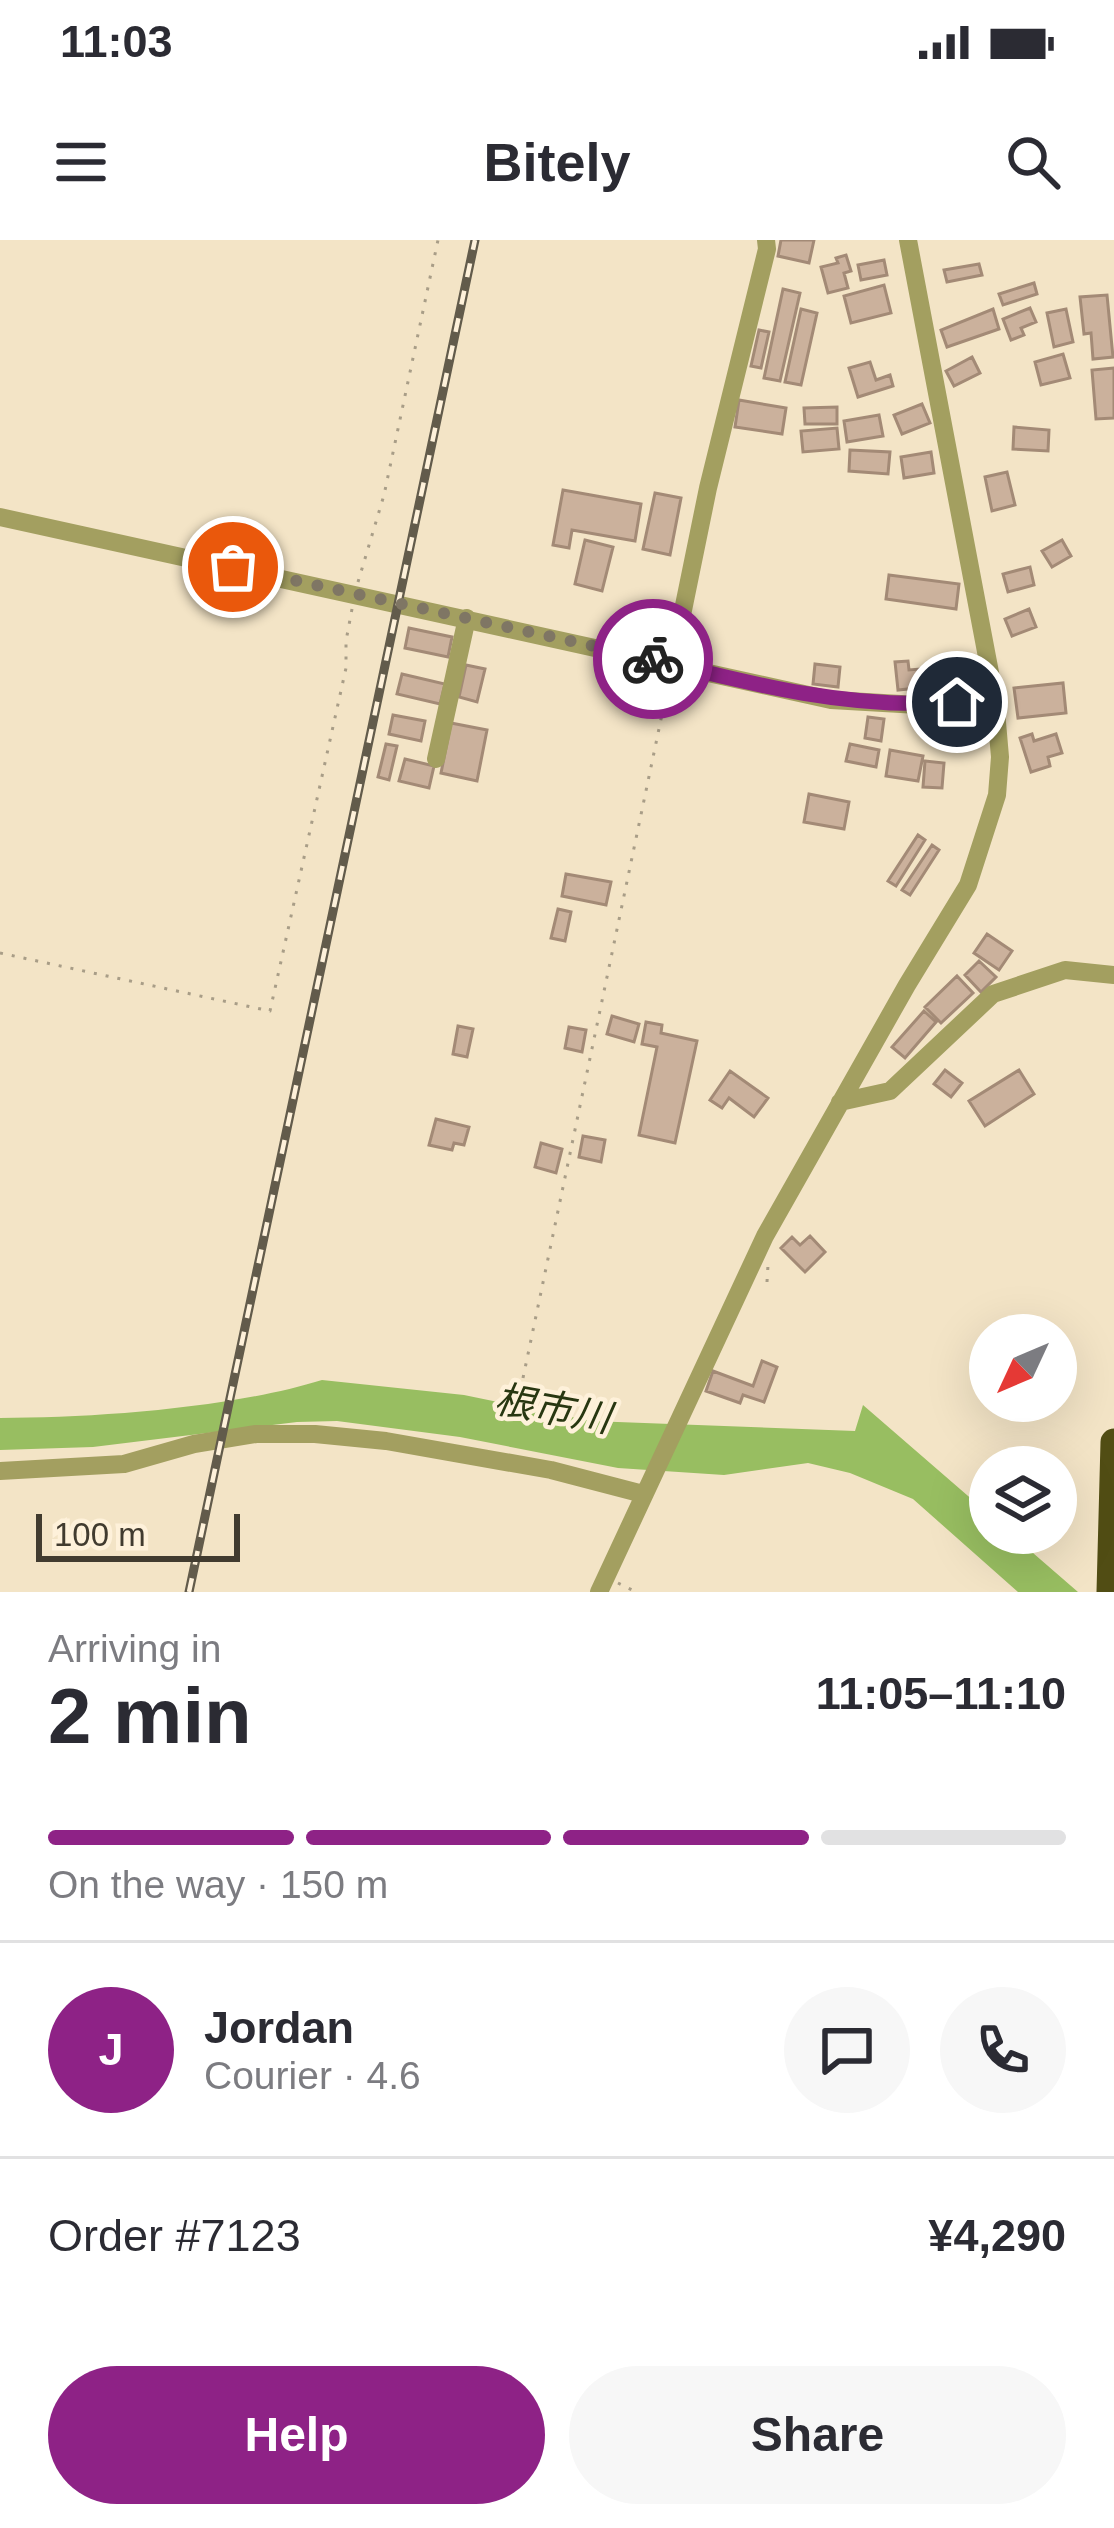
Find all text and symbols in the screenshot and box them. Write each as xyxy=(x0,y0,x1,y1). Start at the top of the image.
text: 11:03 xyxy=(60,16,173,67)
icon: menu xyxy=(48,129,114,195)
icon: search xyxy=(1000,129,1066,195)
text: Bitely xyxy=(483,132,631,192)
pin xyxy=(182,516,284,618)
icon: bag xyxy=(200,534,266,600)
courier xyxy=(593,599,713,719)
icon: bike xyxy=(620,626,686,692)
pin xyxy=(906,651,1008,753)
icon: home xyxy=(924,669,990,735)
north arrow xyxy=(969,1314,1077,1422)
map controls xyxy=(969,1314,1077,1554)
water label: 根市川 xyxy=(492,1377,618,1441)
button: layers xyxy=(969,1446,1077,1554)
scale bar xyxy=(36,1508,240,1561)
text: 100 m xyxy=(54,1516,146,1553)
text: Arriving in xyxy=(48,1627,221,1670)
text: 11:05–11:10 xyxy=(816,1668,1066,1719)
text: 2 min xyxy=(48,1672,252,1760)
text: On the way · 150 m xyxy=(48,1863,388,1906)
button: chat xyxy=(784,1987,910,2113)
button: phone xyxy=(940,1987,1066,2113)
text: Jordan xyxy=(204,2002,354,2053)
text: J xyxy=(98,2024,124,2075)
text: Courier · 4.6 xyxy=(204,2054,421,2097)
text: Order #7123 xyxy=(48,2210,301,2261)
text: ¥4,290 xyxy=(928,2210,1066,2261)
button: Help xyxy=(48,2366,545,2504)
button: Share xyxy=(569,2366,1066,2504)

